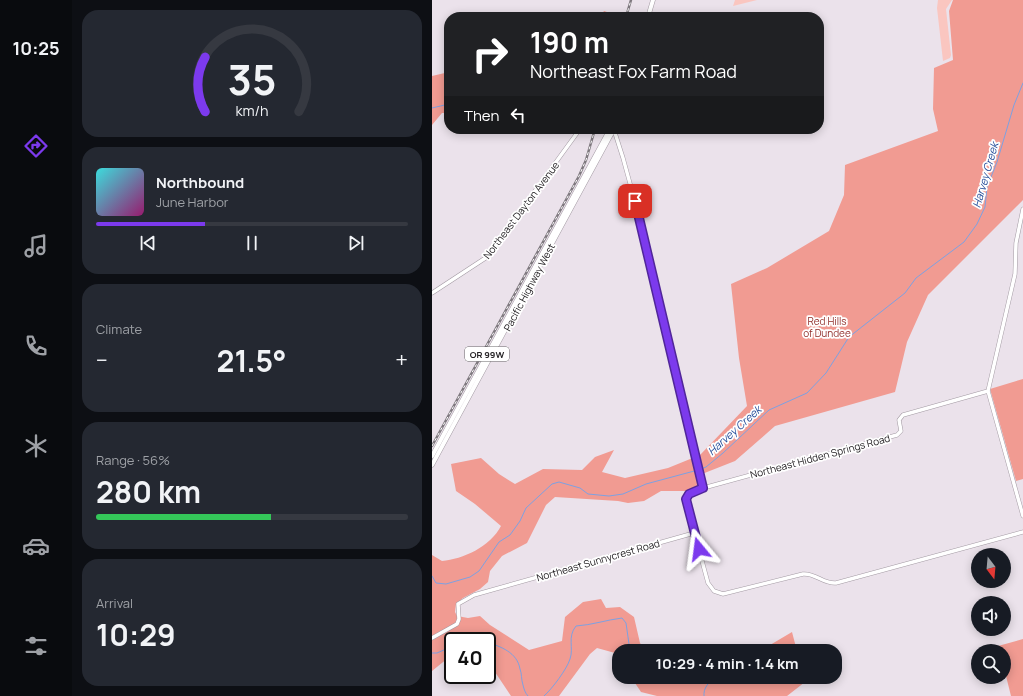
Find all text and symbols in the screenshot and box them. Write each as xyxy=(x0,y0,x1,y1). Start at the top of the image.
text: 190 m xyxy=(530,23,609,61)
icon: right xyxy=(464,28,516,80)
text: 10:25 xyxy=(12,36,60,60)
text: 35 xyxy=(228,50,276,106)
text: Northeast Fox Farm Road xyxy=(530,59,737,83)
text: km/h xyxy=(235,100,269,119)
icon: left xyxy=(507,104,529,126)
text: Then xyxy=(464,105,499,126)
icon: directions xyxy=(22,132,50,160)
water label: Harvey Creek xyxy=(969,139,1002,209)
street label: Northeast Dayton Avenue xyxy=(480,158,562,262)
text: Northbound xyxy=(156,172,244,193)
pin xyxy=(618,184,652,218)
icon: arrive xyxy=(624,190,646,212)
text: June Harbor xyxy=(156,193,229,211)
icon: music xyxy=(22,232,50,260)
icon: previous xyxy=(137,232,159,254)
icon: pause xyxy=(241,232,263,254)
icon: next xyxy=(345,232,367,254)
street label: Pacific Highway West xyxy=(500,241,558,333)
park label: Red Hills of Dundee xyxy=(803,314,851,340)
text: Climate xyxy=(96,320,142,338)
icon: phone xyxy=(22,332,50,360)
text: 21.5° xyxy=(217,340,287,381)
text: − xyxy=(96,345,108,375)
text: + xyxy=(395,345,408,375)
road number: OR 99W xyxy=(465,347,509,361)
water label: Harvey Creek xyxy=(704,401,765,458)
street label: Northeast Hidden Springs Road xyxy=(748,431,892,481)
icon: climate xyxy=(22,432,50,460)
text: Range · 56% xyxy=(96,451,170,469)
text: 280 km xyxy=(96,471,201,512)
position arrow xyxy=(678,528,720,570)
icon: car xyxy=(22,532,50,560)
street label: Northeast Sunnycrest Road xyxy=(535,536,661,584)
north arrow xyxy=(971,548,1011,588)
map controls xyxy=(971,548,1011,684)
text: Arrival xyxy=(96,594,133,612)
button: sound xyxy=(971,596,1011,636)
text: 10:29 xyxy=(96,614,176,655)
icon: filters xyxy=(22,632,50,660)
speed limit sign: 40 xyxy=(444,632,496,684)
button: search xyxy=(971,644,1011,684)
text: 10:29 · 4 min · 1.4 km xyxy=(655,653,799,674)

